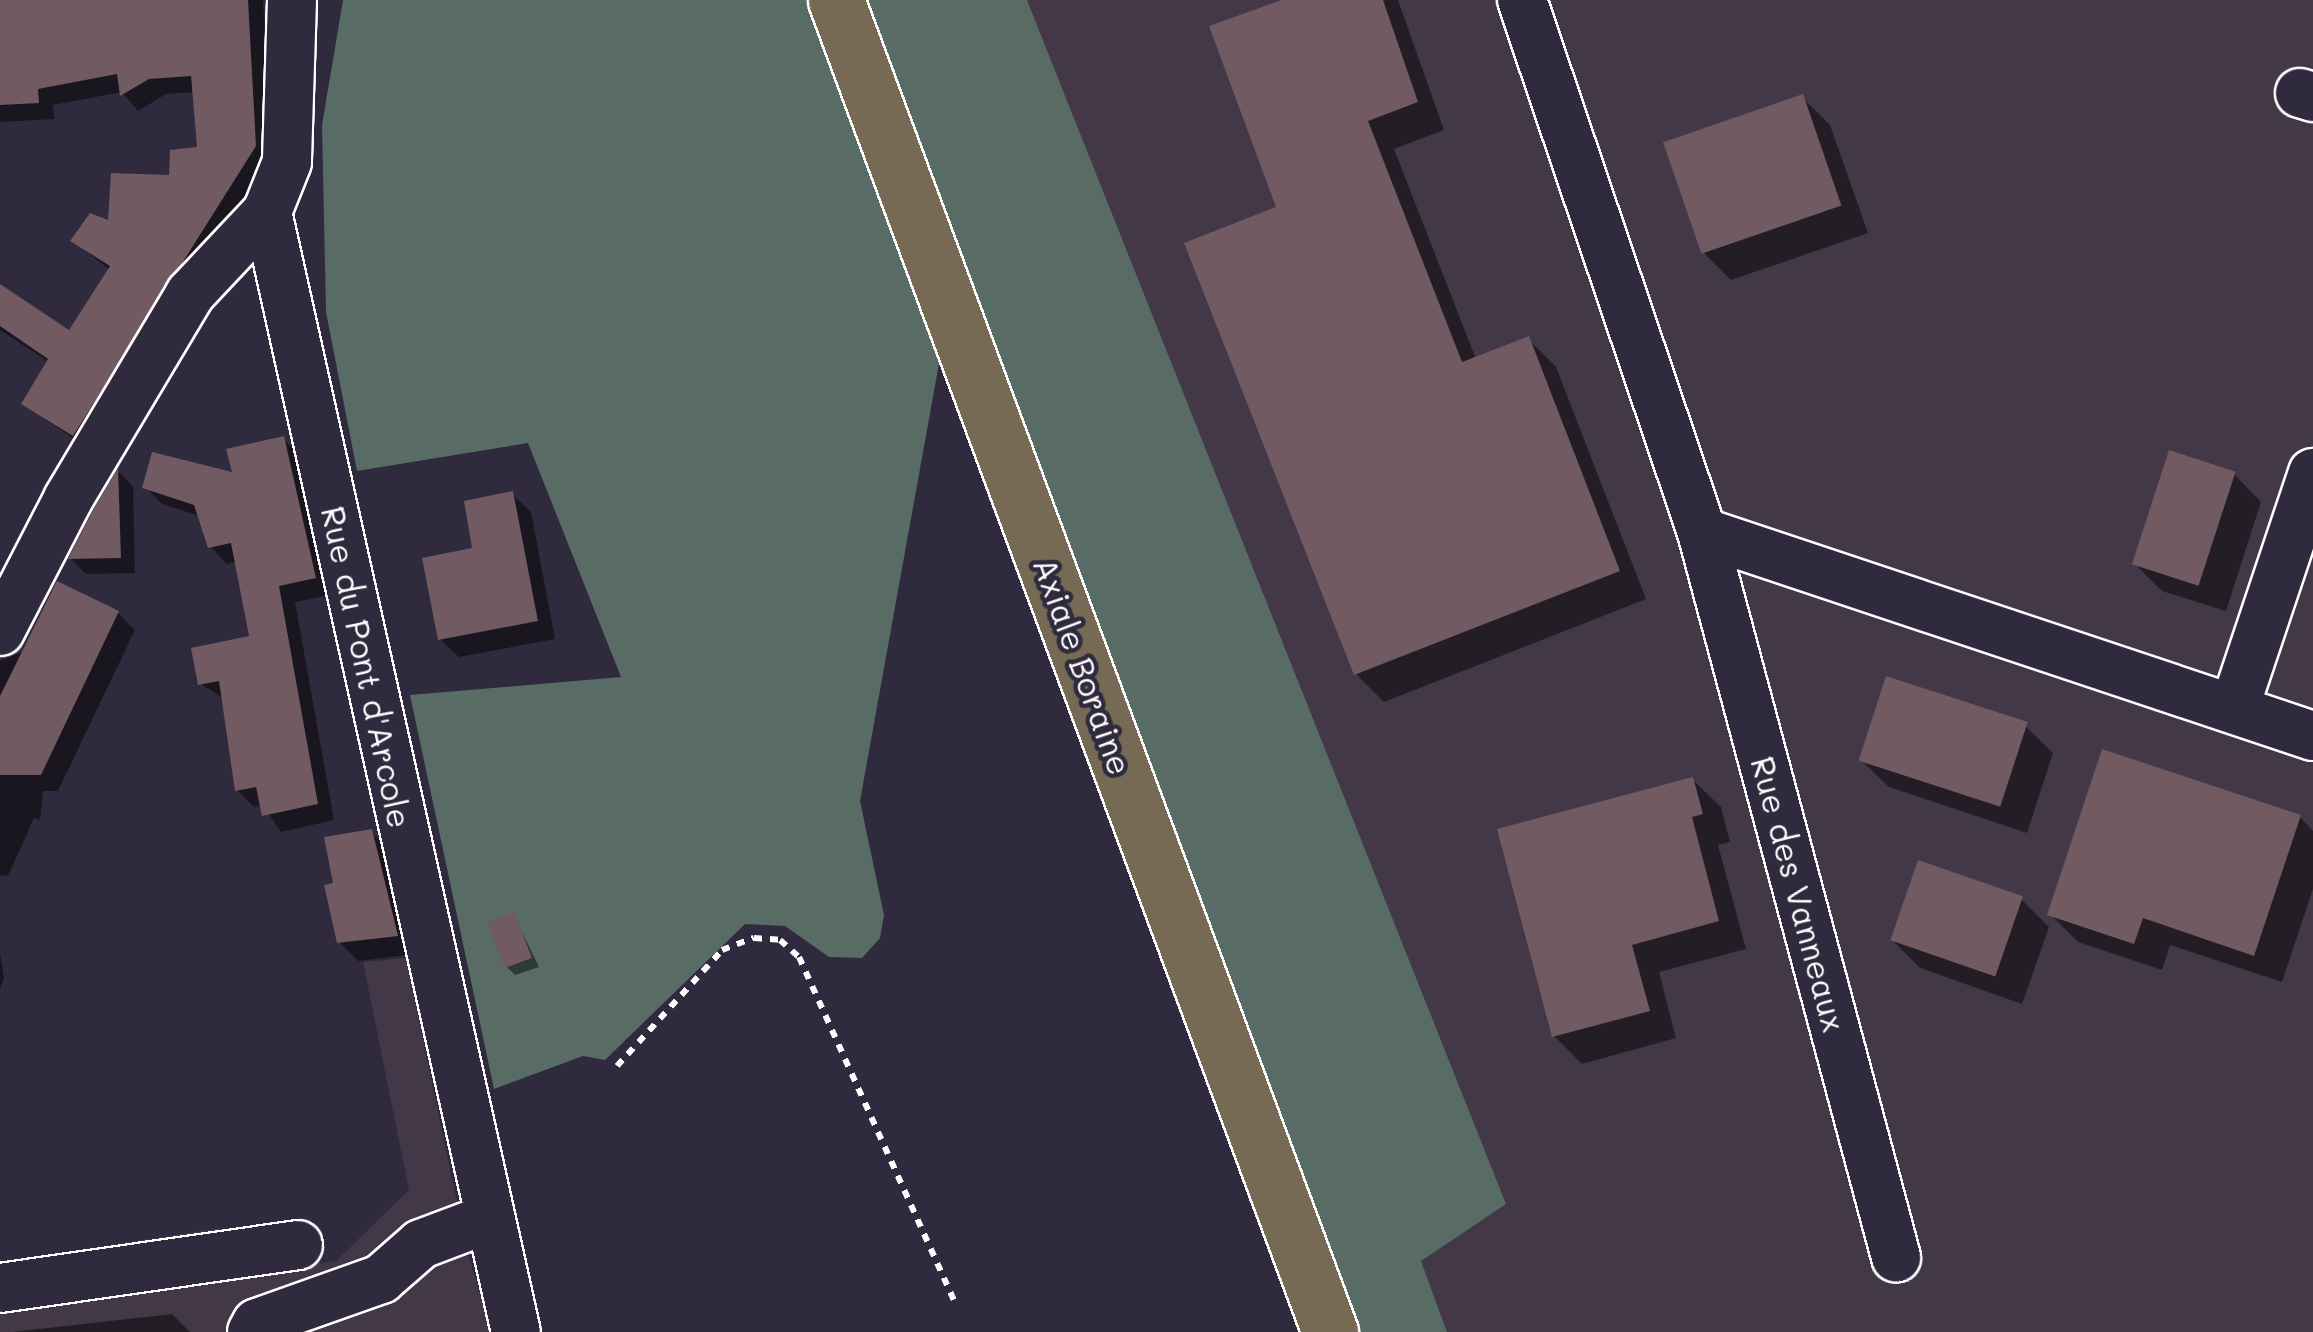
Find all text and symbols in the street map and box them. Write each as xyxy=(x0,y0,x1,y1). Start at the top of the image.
street label: Rue du Pont d'Arcole xyxy=(314,503,420,831)
street label: Axiale Boraine xyxy=(1026,552,1140,780)
street label: Rue des Vanneaux xyxy=(1744,752,1854,1036)

